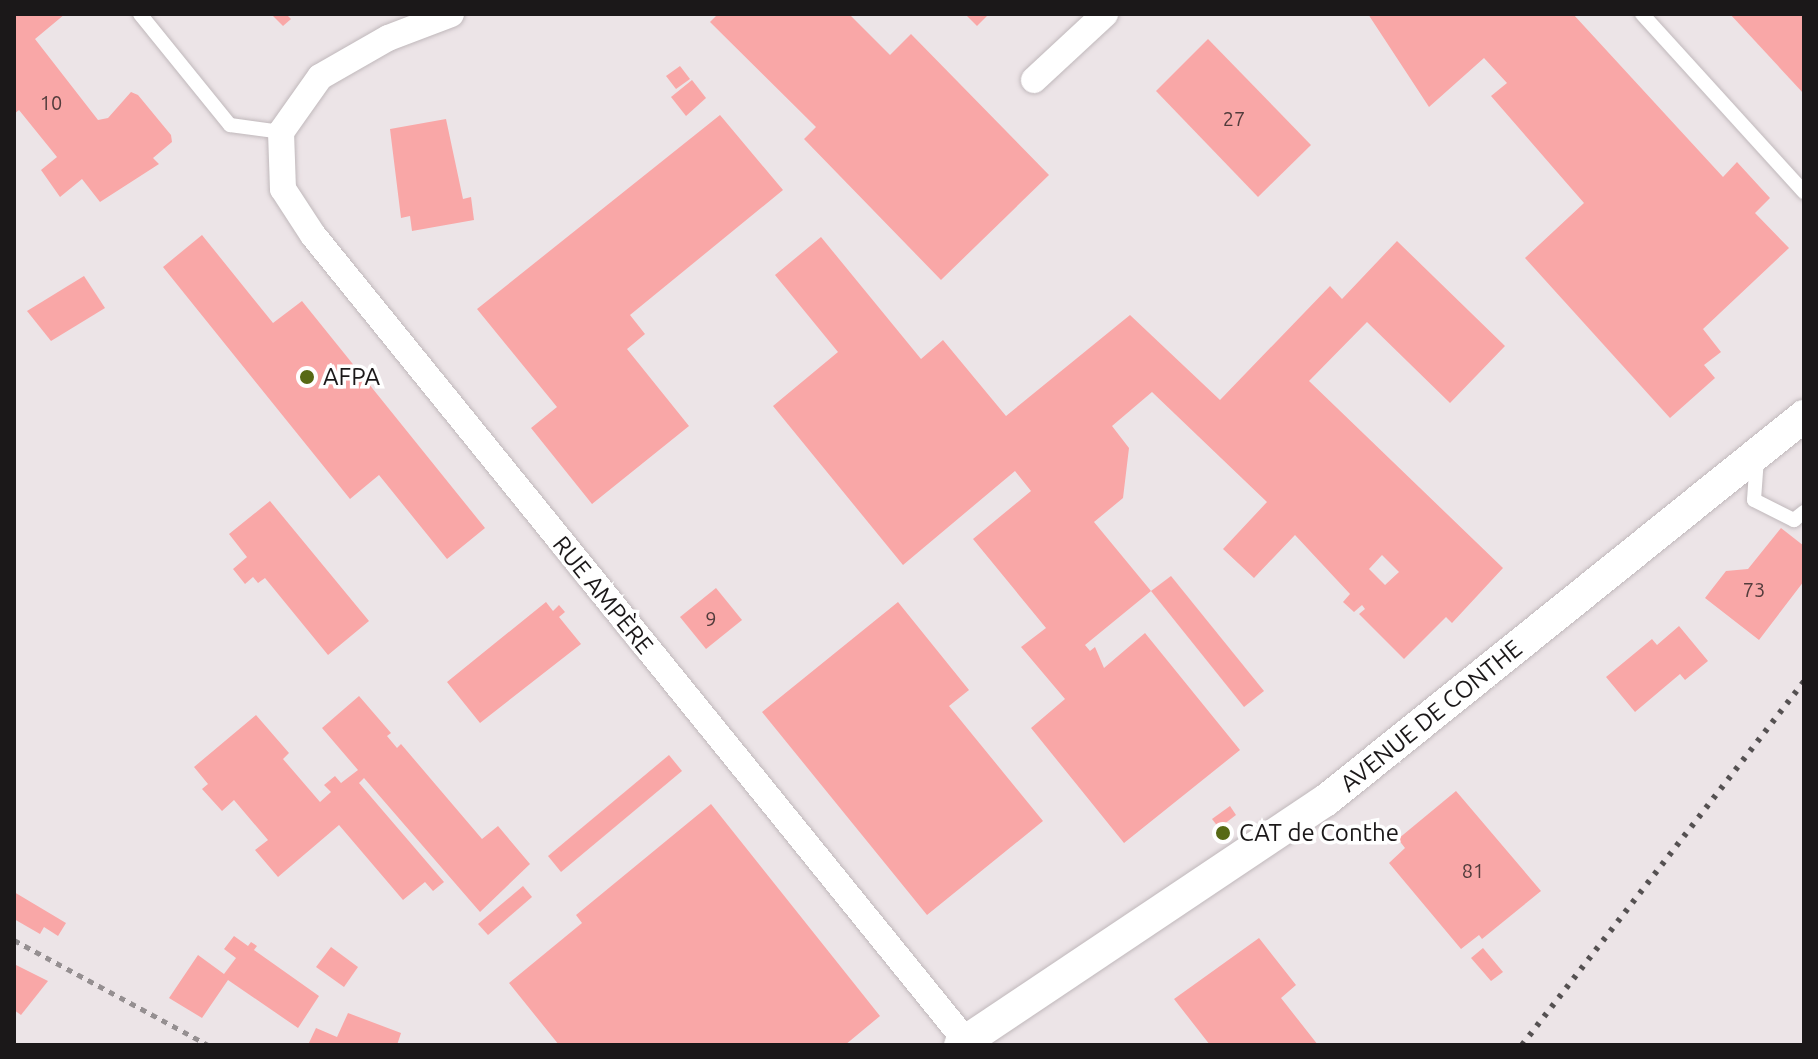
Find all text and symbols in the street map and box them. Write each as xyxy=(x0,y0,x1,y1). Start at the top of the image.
house number: 10 xyxy=(40,90,62,114)
house number: 27 xyxy=(1223,106,1245,130)
place label: AFPA xyxy=(323,363,380,391)
marker: AFPA xyxy=(298,368,316,386)
street label: RUE AMPÈRE xyxy=(547,530,659,660)
house number: 73 xyxy=(1743,577,1765,601)
house number: 9 xyxy=(705,606,717,630)
street label: AVENUE DE CONTHE xyxy=(1334,634,1528,798)
place label: CAT de Conthe xyxy=(1239,819,1399,847)
marker: CAT de Conthe xyxy=(1214,824,1232,842)
house number: 81 xyxy=(1462,858,1484,882)

